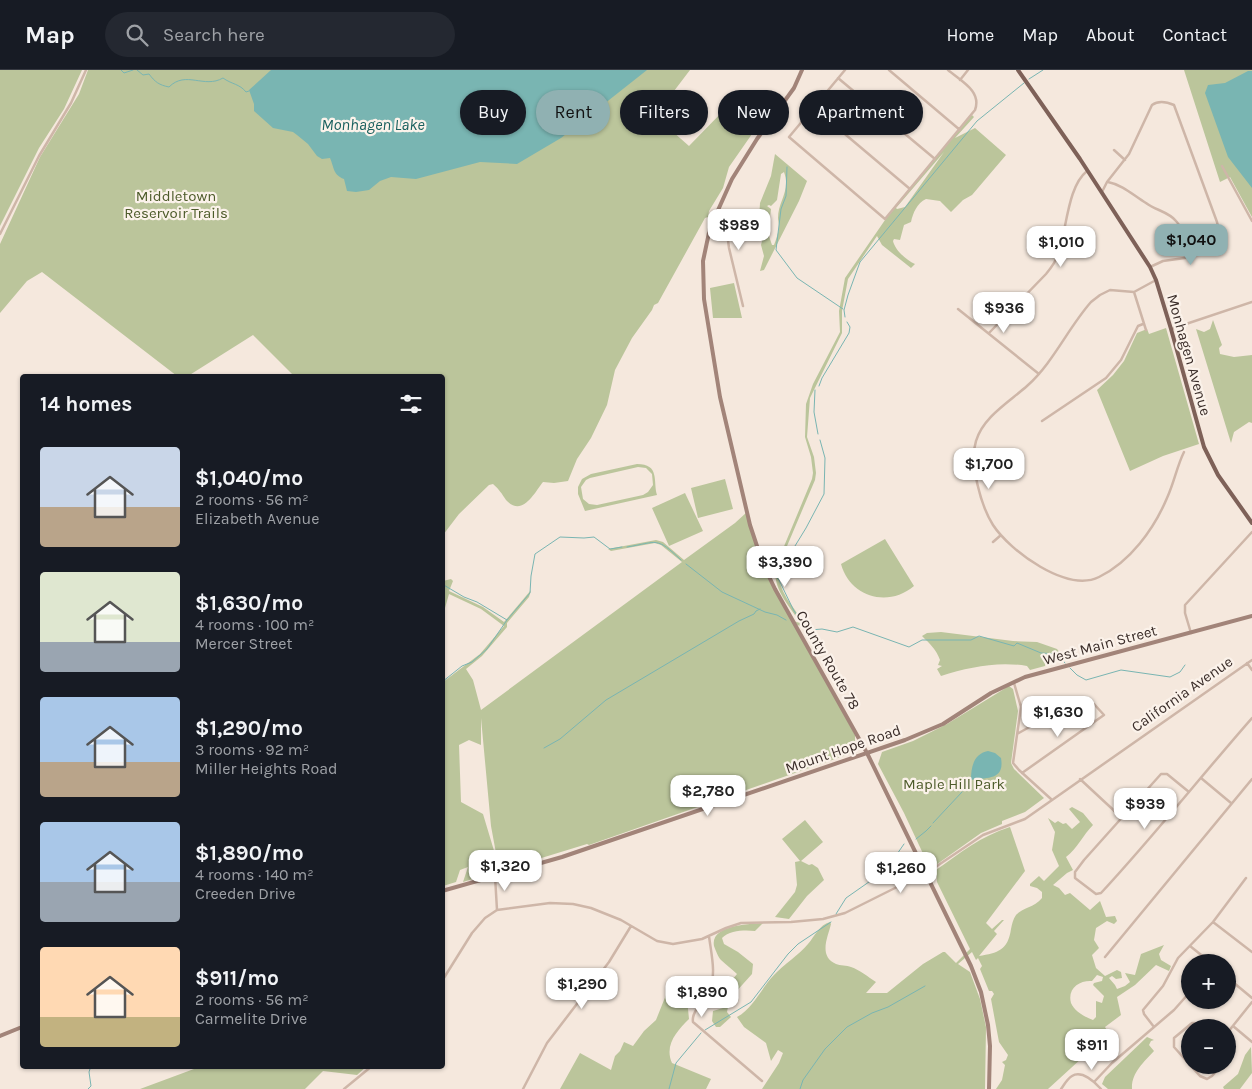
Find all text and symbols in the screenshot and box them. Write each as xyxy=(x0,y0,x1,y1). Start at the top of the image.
search box xyxy=(105,12,455,57)
text: Map xyxy=(25,21,75,49)
icon: search xyxy=(123,21,151,49)
text: Search here xyxy=(163,24,265,46)
text: Home xyxy=(946,24,994,46)
text: Map xyxy=(1022,24,1058,46)
text: About xyxy=(1086,24,1135,46)
text: Contact xyxy=(1163,24,1227,46)
chip: Buy xyxy=(460,90,526,135)
chip: Rent xyxy=(536,90,610,135)
chip: Filters xyxy=(620,90,708,135)
chip: New xyxy=(718,90,789,135)
chip: Apartment xyxy=(799,90,923,135)
water label: Monhagen Lake xyxy=(321,115,425,134)
park label: Middletown Reservoir Trails xyxy=(124,187,228,222)
pin: $989 xyxy=(709,208,769,251)
text: $989 xyxy=(719,215,759,234)
pin: $1,040 xyxy=(1150,224,1232,266)
pin: $1,010 xyxy=(1020,226,1102,268)
text: $1,040 xyxy=(1166,230,1216,249)
text: $1,010 xyxy=(1038,232,1084,251)
pin: $936 xyxy=(974,292,1034,334)
street label: Monhagen Avenue xyxy=(1163,292,1215,418)
text: $936 xyxy=(984,298,1024,317)
icon: filters xyxy=(397,390,425,418)
text: 14 homes xyxy=(40,392,132,416)
pin: $1,700 xyxy=(948,448,1030,490)
text: $1,700 xyxy=(965,454,1013,473)
text: $1,040/mo xyxy=(195,466,303,490)
icon: home xyxy=(80,467,140,527)
text: 2 rooms · 56 m² xyxy=(195,490,309,509)
text: Elizabeth Avenue xyxy=(195,509,319,528)
pin: $3,390 xyxy=(744,546,826,588)
text: $3,390 xyxy=(758,552,812,571)
text: $1,630/mo xyxy=(195,591,303,615)
icon: home xyxy=(80,592,140,652)
street label: County Route 78 xyxy=(792,607,864,713)
text: 4 rooms · 100 m² xyxy=(195,615,314,634)
street label: West Main Street xyxy=(1041,621,1159,669)
text: Mercer Street xyxy=(195,634,293,653)
street label: California Avenue xyxy=(1128,652,1236,736)
pin: $1,630 xyxy=(1017,696,1099,738)
text: $1,630 xyxy=(1033,702,1083,721)
text: $1,290/mo xyxy=(195,716,303,740)
icon: home xyxy=(80,717,140,777)
street label: Mount Hope Road xyxy=(783,721,903,777)
text: 3 rooms · 92 m² xyxy=(195,740,309,759)
text: Miller Heights Road xyxy=(195,759,338,778)
pin: $2,780 xyxy=(667,774,749,817)
park label: Maple Hill Park xyxy=(903,775,1005,793)
text: $2,780 xyxy=(681,781,735,800)
pin: $939 xyxy=(1115,788,1175,830)
text: $939 xyxy=(1125,794,1165,813)
text: $1,890/mo xyxy=(195,841,304,865)
icon: home xyxy=(80,842,140,902)
pin: $1,320 xyxy=(464,850,546,892)
pin: $1,260 xyxy=(860,852,942,894)
text: $1,320 xyxy=(480,856,530,875)
text: $1,260 xyxy=(876,858,926,877)
text: 4 rooms · 140 m² xyxy=(195,865,314,884)
text: Creeden Drive xyxy=(195,884,296,903)
map controls xyxy=(1181,954,1236,1074)
button: + xyxy=(1181,954,1236,1009)
text: $911/mo xyxy=(195,966,279,990)
icon: home xyxy=(80,967,140,1027)
pin: $1,290 xyxy=(541,968,623,1010)
text: $1,290 xyxy=(557,974,607,993)
pin: $1,890 xyxy=(661,976,743,1018)
text: $1,890 xyxy=(677,982,728,1001)
text: 2 rooms · 56 m² xyxy=(195,990,309,1009)
text: Carmelite Drive xyxy=(195,1009,307,1028)
button: − xyxy=(1181,1019,1236,1074)
pin: $911 xyxy=(1062,1028,1122,1071)
text: $911 xyxy=(1076,1035,1108,1054)

